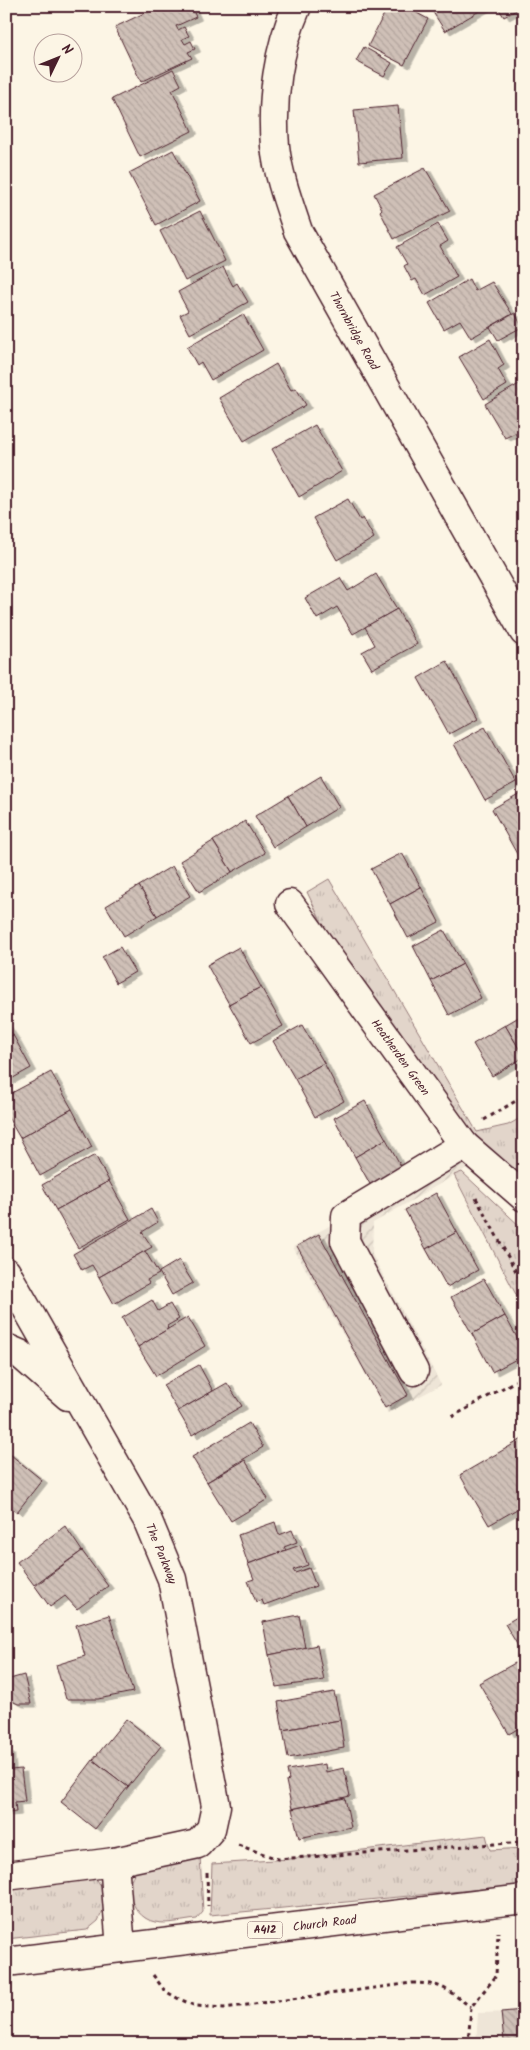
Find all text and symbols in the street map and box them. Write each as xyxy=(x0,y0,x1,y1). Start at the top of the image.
north arrow xyxy=(32,32,82,82)
text: N xyxy=(56,39,78,61)
street label: Thornbridge Road xyxy=(324,288,385,375)
street label: Heatherden Green xyxy=(366,1015,435,1100)
street label: The Parkway xyxy=(140,1520,182,1586)
street label: Church Road xyxy=(292,1910,359,1937)
road number: A412 xyxy=(248,1922,282,1938)

